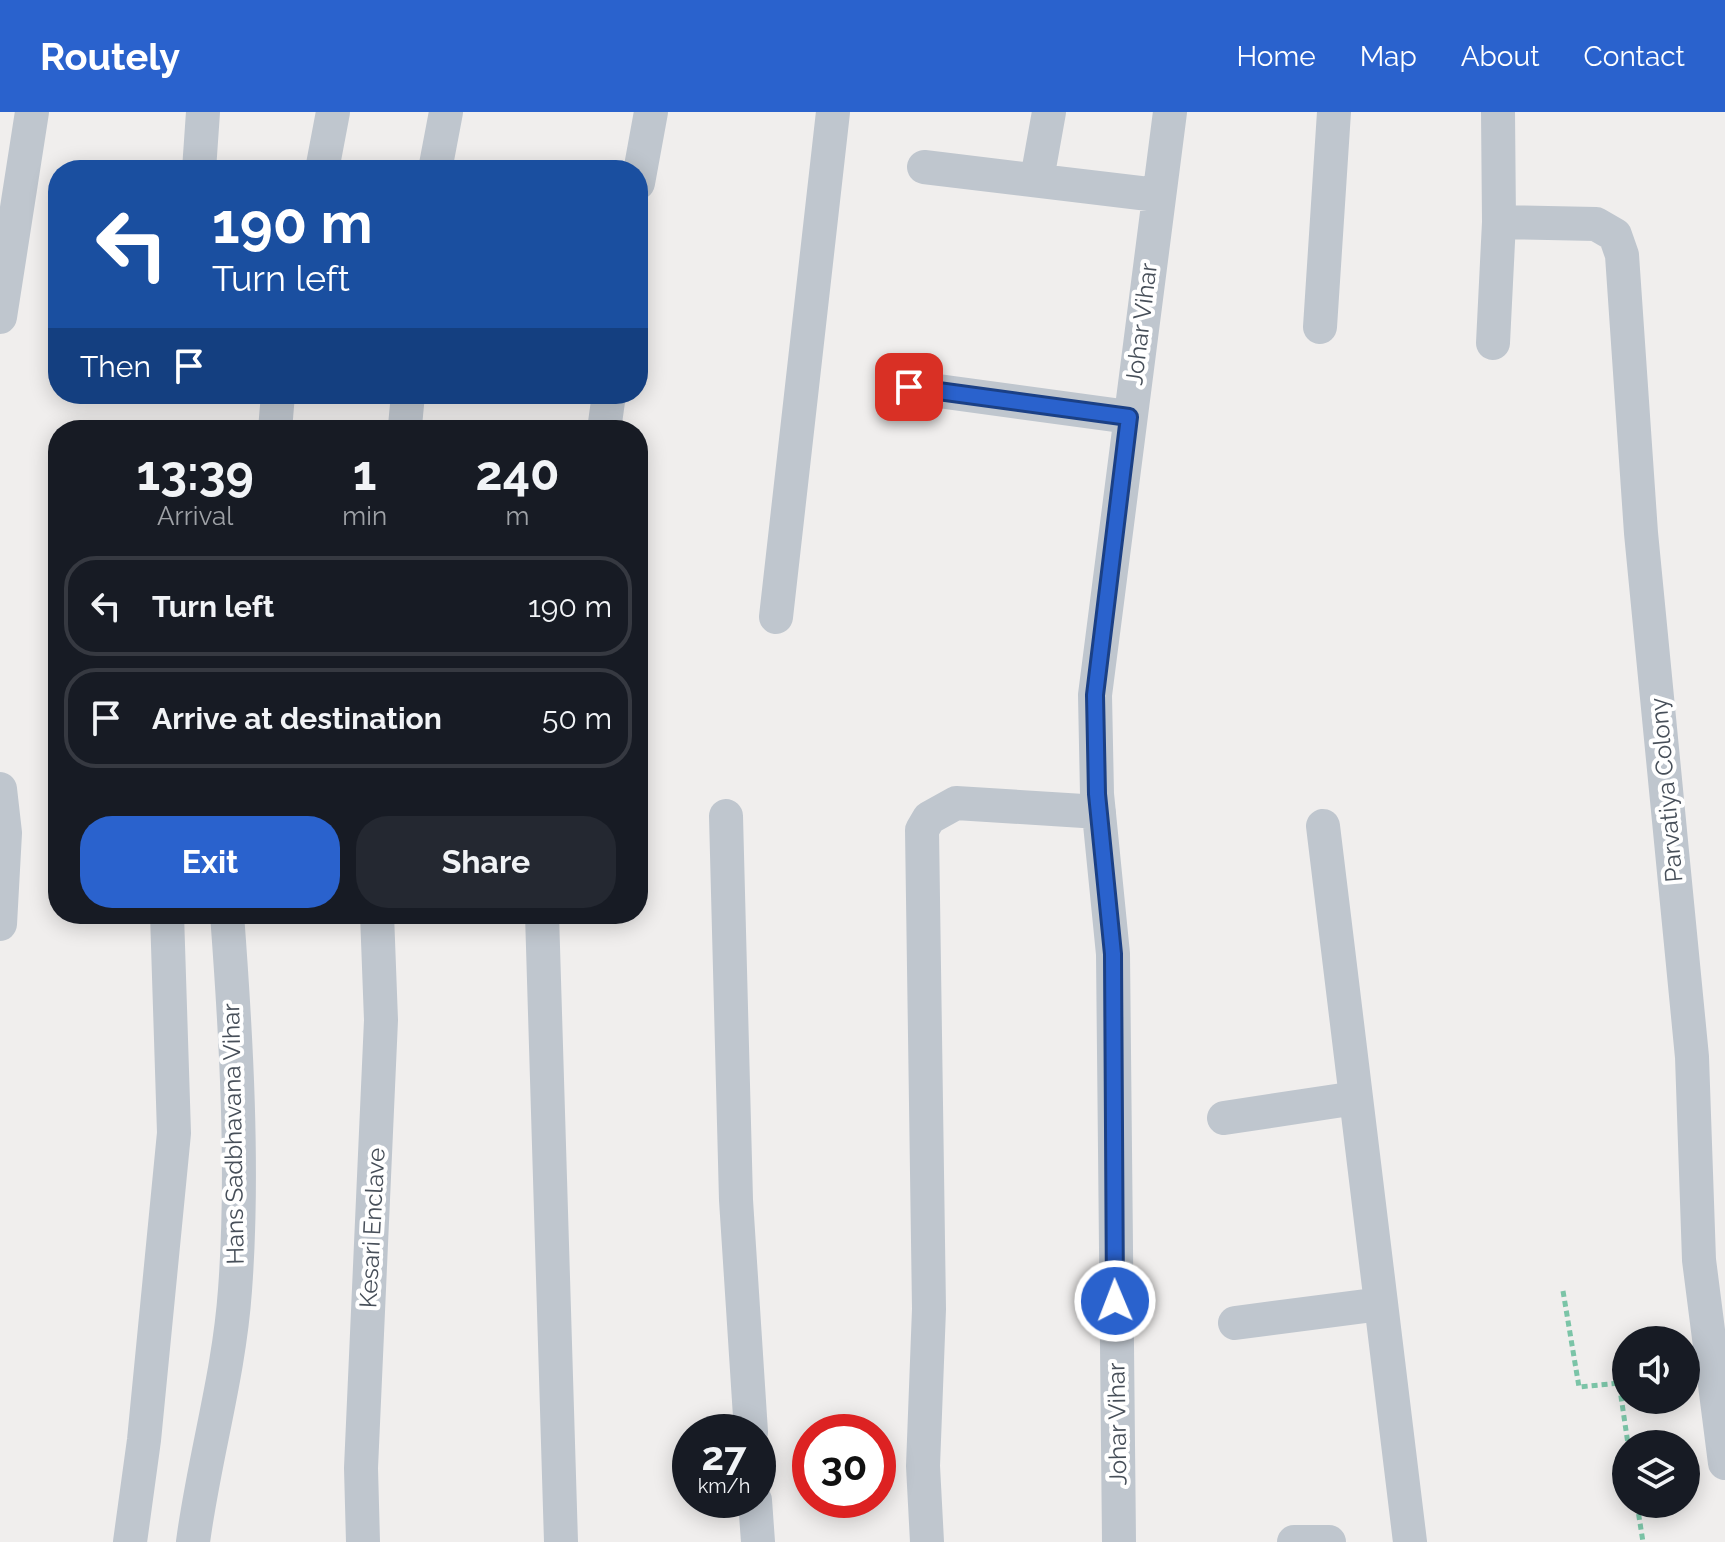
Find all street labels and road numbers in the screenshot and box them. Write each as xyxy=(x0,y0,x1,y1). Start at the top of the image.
street label: Johar Vihar xyxy=(1119,261,1163,387)
street label: Parvatiya Colony xyxy=(1643,696,1689,884)
street label: Hans Sadbhavana Vihar xyxy=(216,1002,250,1265)
street label: Kesari Enclave xyxy=(353,1147,391,1309)
street label: Johar Vihar xyxy=(1101,1362,1133,1486)

